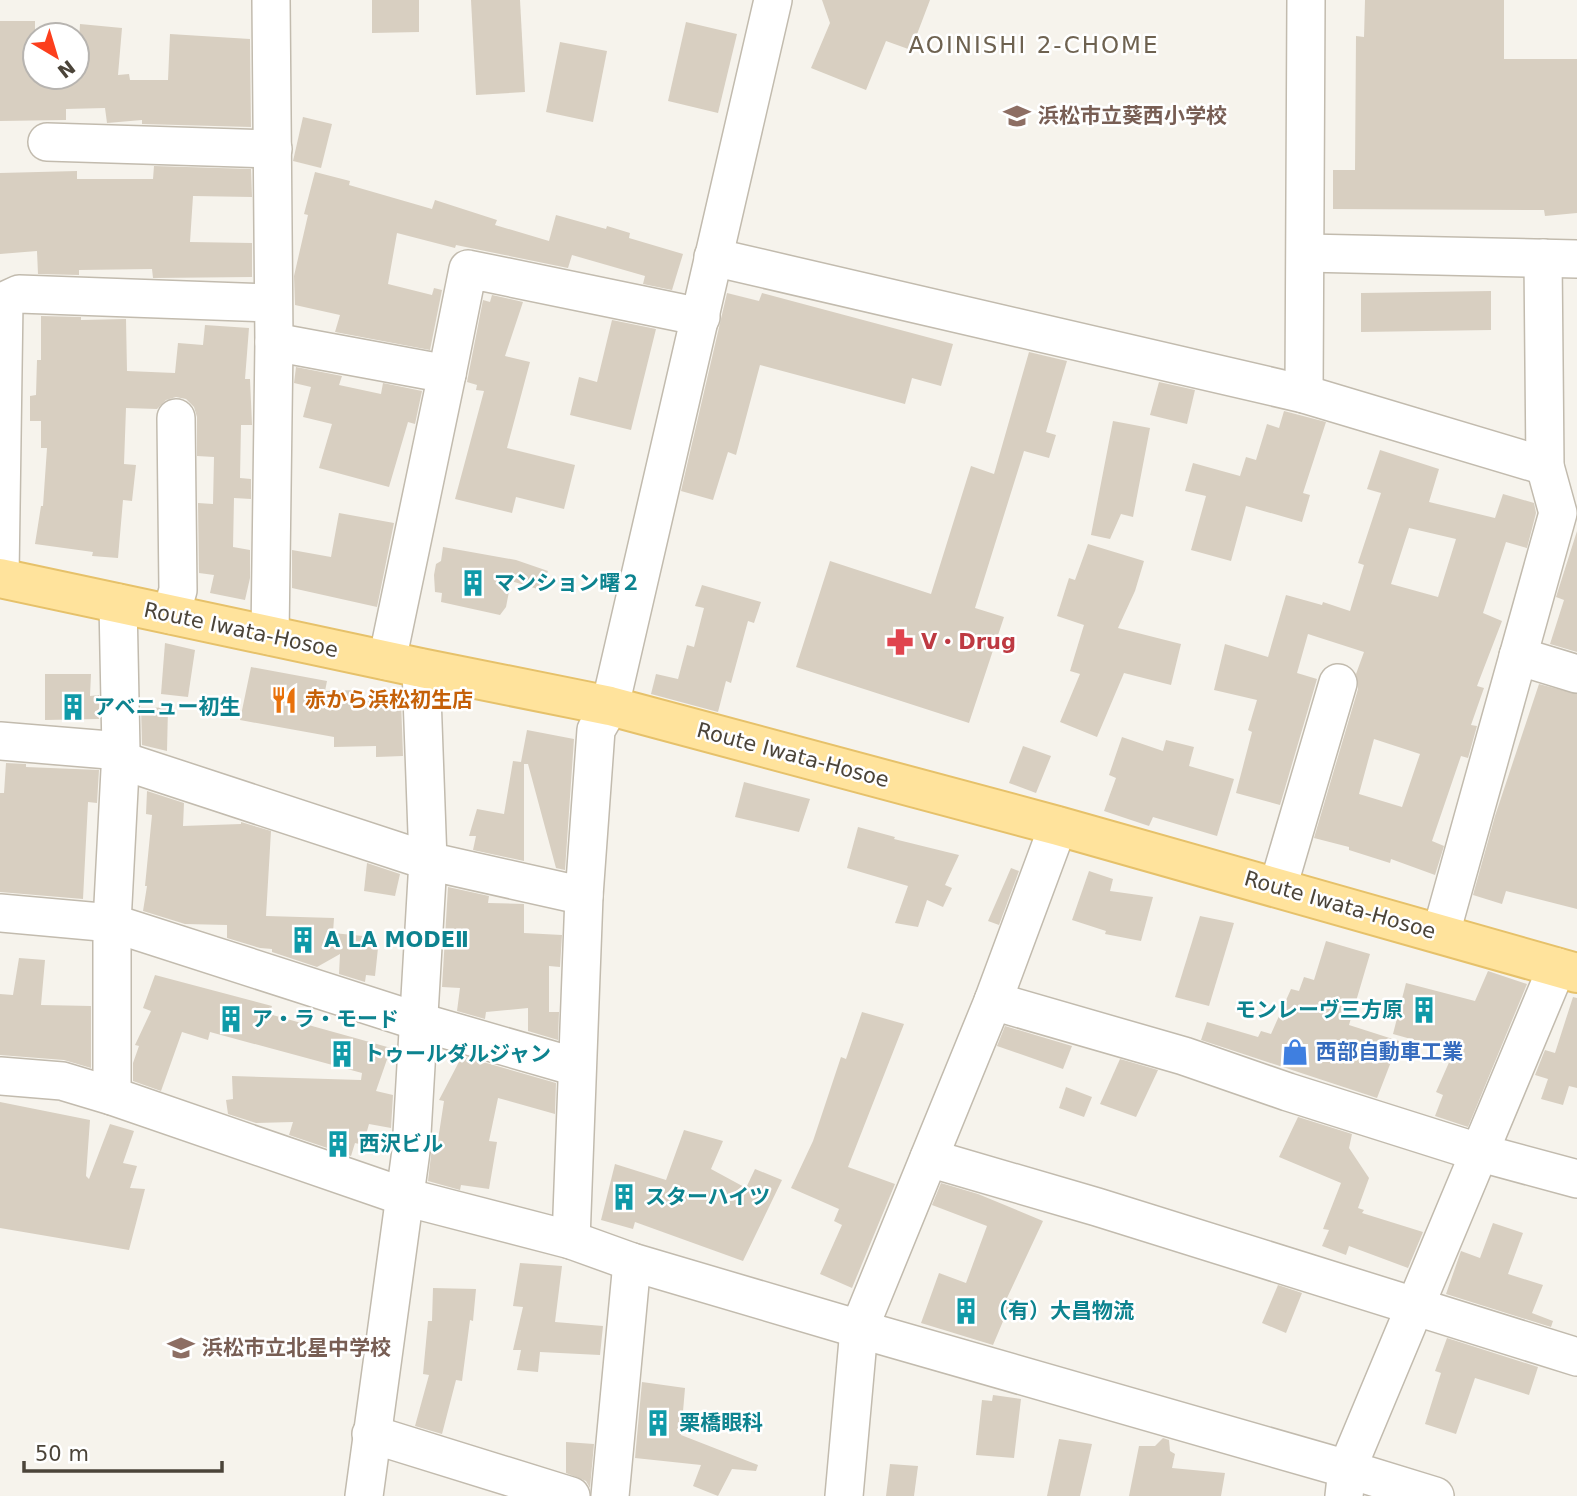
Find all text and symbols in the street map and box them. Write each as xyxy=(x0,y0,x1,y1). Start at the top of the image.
north arrow xyxy=(21,21,91,91)
district label: AOINISHI 2-CHOME xyxy=(909,32,1159,58)
text: N xyxy=(53,56,80,83)
school or university icon: 浜松市立葵西小学校 xyxy=(1002,101,1032,131)
place label: 浜松市立葵西小学校 xyxy=(1038,104,1227,128)
building icon: マンション曙２ xyxy=(458,568,488,598)
place label: マンション曙２ xyxy=(494,571,641,595)
street label: Route Iwata-Hosoe xyxy=(142,598,340,662)
pharmacy icon: V・Drug xyxy=(885,627,915,657)
place label: V・Drug xyxy=(921,630,1016,654)
restaurant icon: 赤から浜松初生店 xyxy=(269,685,299,715)
place label: 赤から浜松初生店 xyxy=(305,688,473,712)
building icon: アベニュー初生 xyxy=(58,692,88,722)
place label: アベニュー初生 xyxy=(94,695,241,719)
street label: Route Iwata-Hosoe xyxy=(694,718,892,792)
street label: Route Iwata-Hosoe xyxy=(1242,866,1438,944)
building icon: A LA MODEⅡ xyxy=(288,925,318,955)
place label: A LA MODEⅡ xyxy=(324,928,469,952)
building icon: モンレーヴ三方原 xyxy=(1409,995,1439,1025)
place label: モンレーヴ三方原 xyxy=(1235,998,1403,1022)
building icon: ア・ラ・モード xyxy=(216,1004,246,1034)
place label: ア・ラ・モード xyxy=(252,1007,399,1031)
shop icon: 西部自動車工業 xyxy=(1280,1037,1310,1067)
building icon: トゥールダルジャン xyxy=(327,1039,357,1069)
place label: 西部自動車工業 xyxy=(1316,1040,1463,1064)
place label: トゥールダルジャン xyxy=(363,1042,551,1066)
building icon: 西沢ビル xyxy=(323,1129,353,1159)
place label: 西沢ビル xyxy=(359,1132,443,1156)
building icon: スターハイツ xyxy=(609,1182,639,1212)
place label: スターハイツ xyxy=(645,1185,770,1209)
building icon: （有）大昌物流 xyxy=(951,1296,981,1326)
place label: （有）大昌物流 xyxy=(987,1299,1134,1323)
school or university icon: 浜松市立北星中学校 xyxy=(166,1333,196,1363)
place label: 浜松市立北星中学校 xyxy=(202,1336,391,1360)
building icon: 栗橋眼科 xyxy=(643,1408,673,1438)
place label: 栗橋眼科 xyxy=(679,1411,763,1435)
scale bar xyxy=(24,1430,222,1474)
text: 50 m xyxy=(35,1442,89,1466)

